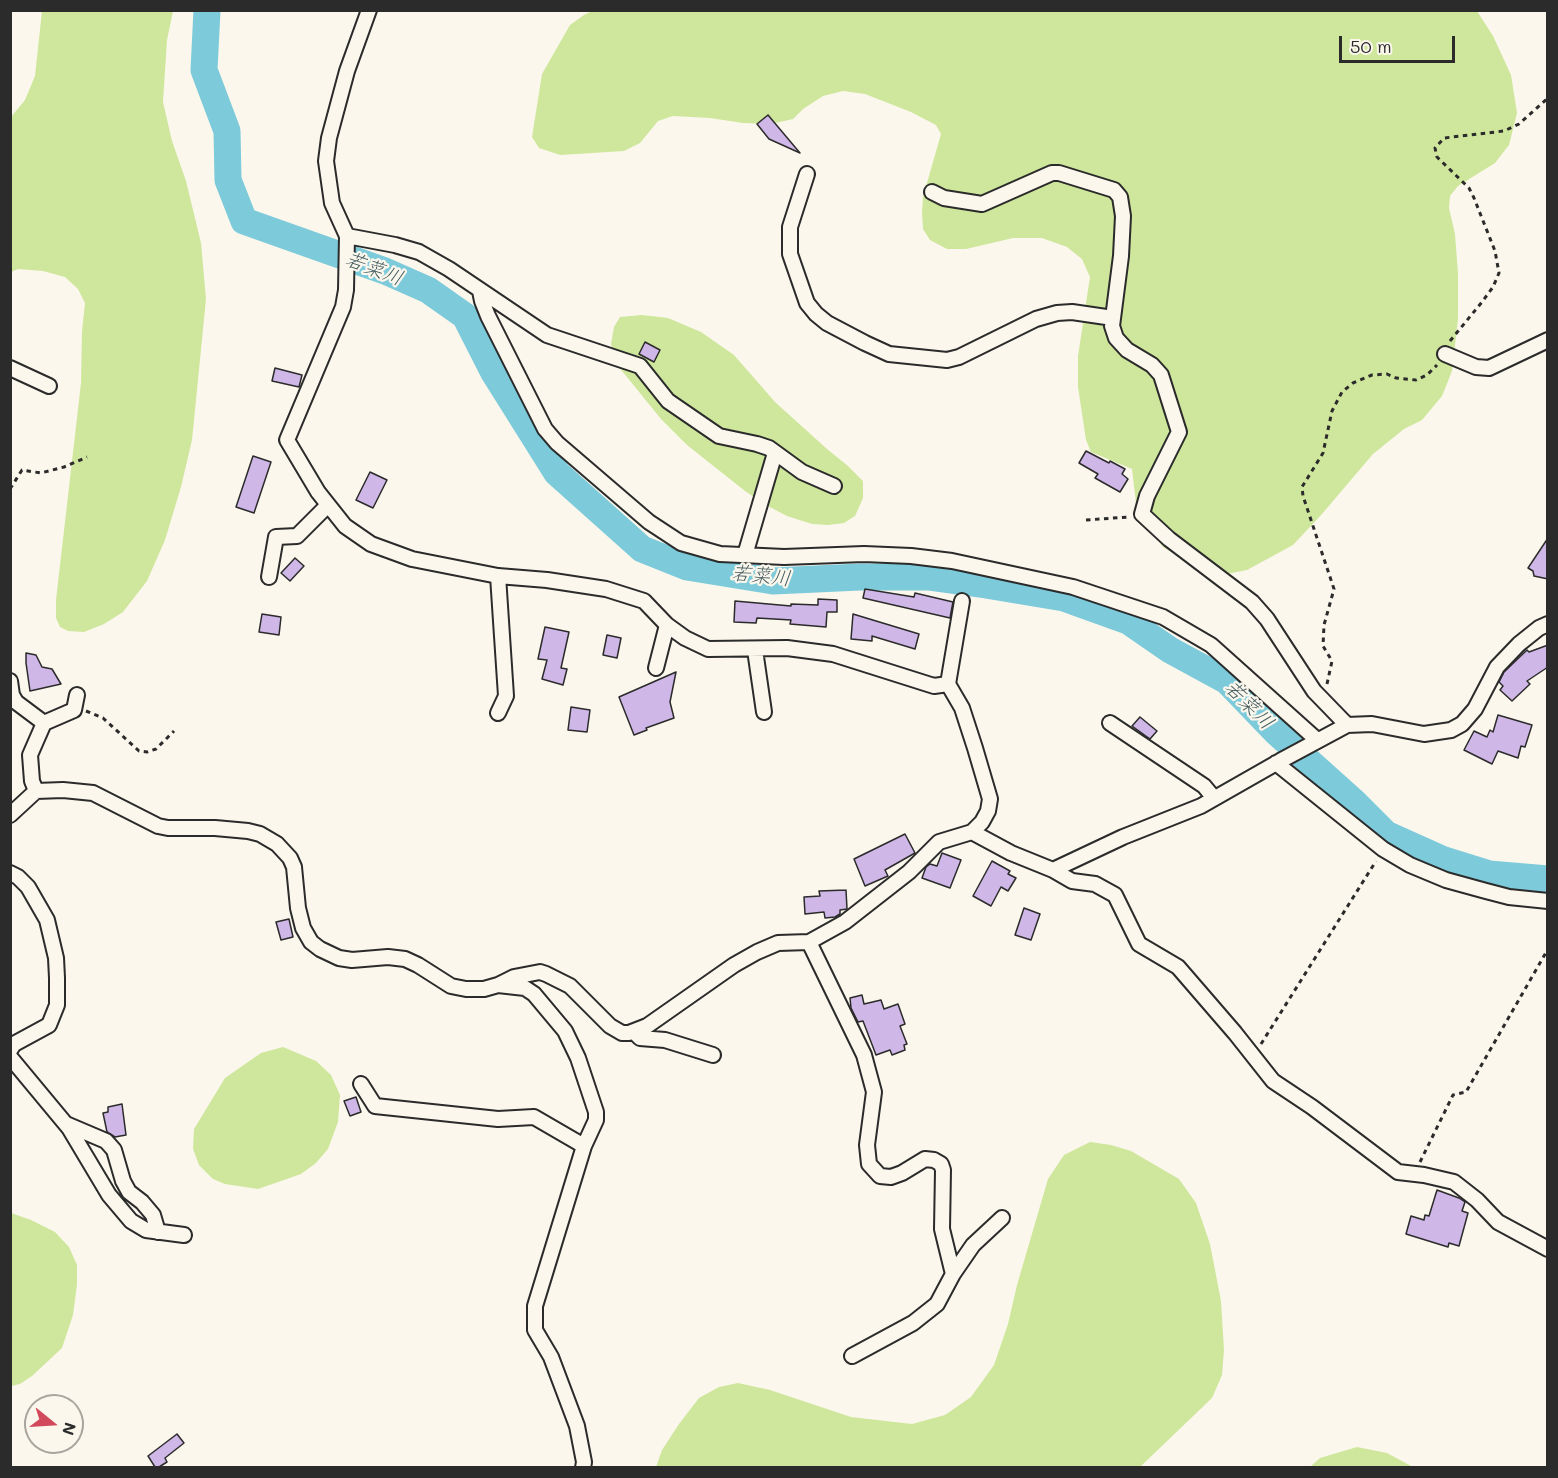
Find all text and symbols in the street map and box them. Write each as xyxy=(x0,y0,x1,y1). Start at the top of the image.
scale bar xyxy=(1342,24,1458,62)
text: 50 m xyxy=(1350,34,1392,58)
water label: 若菜川 xyxy=(342,247,406,291)
water label: 若菜川 xyxy=(730,561,792,591)
water label: 若菜川 xyxy=(1219,675,1279,735)
north arrow xyxy=(24,1394,84,1454)
text: N xyxy=(58,1420,82,1438)

